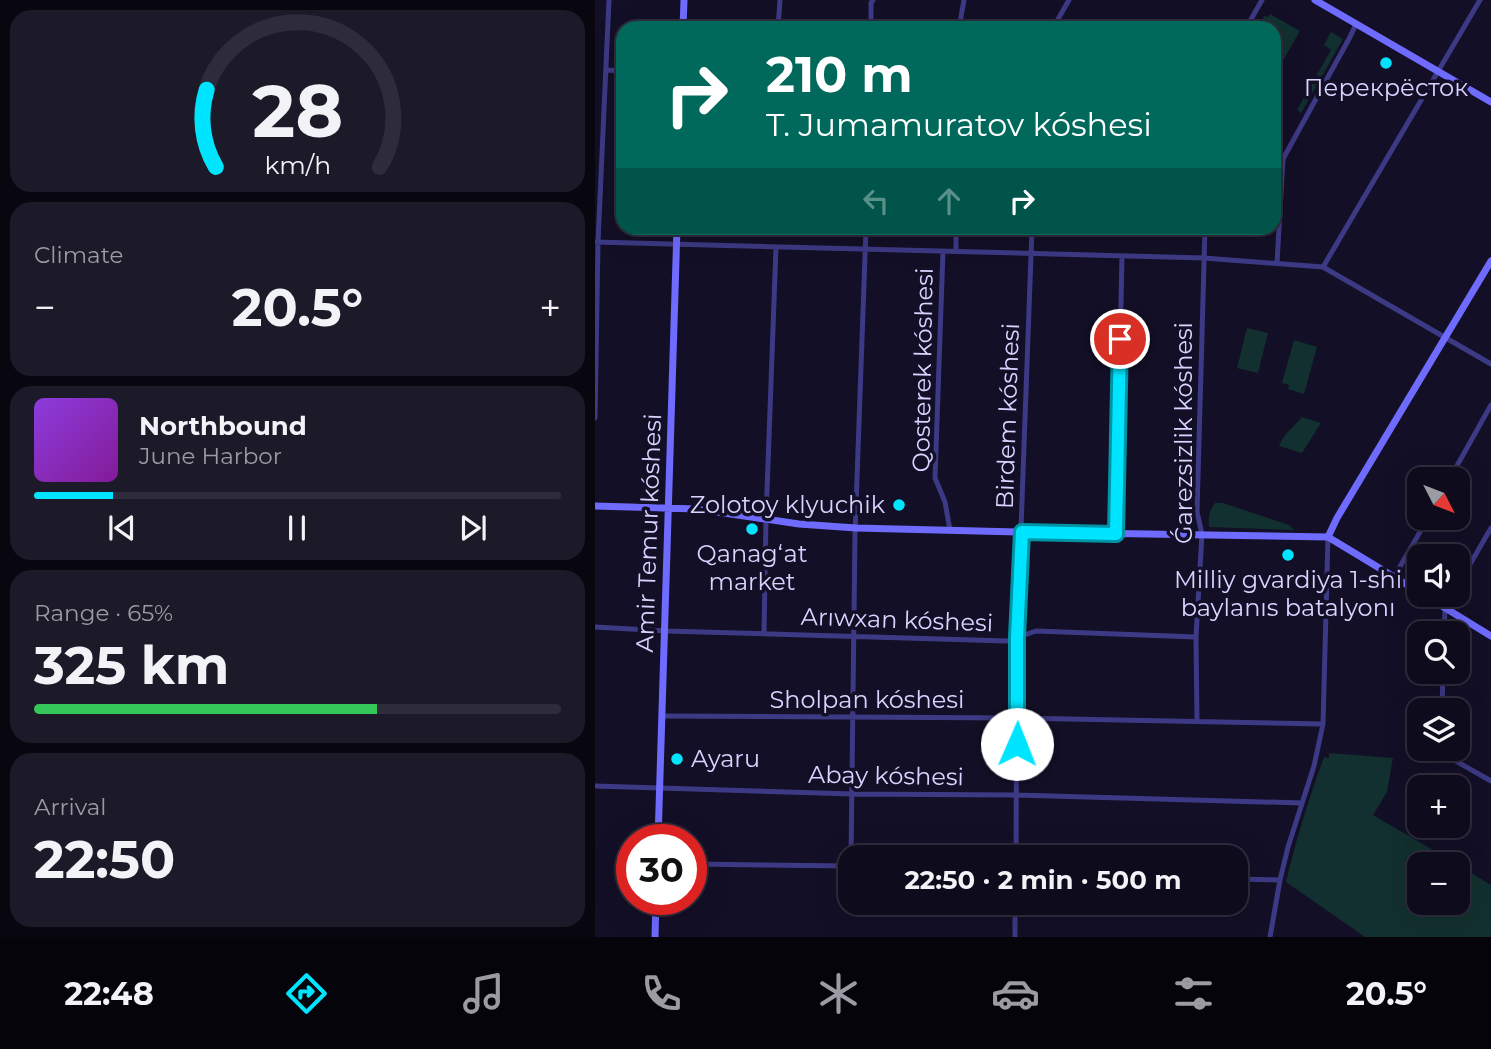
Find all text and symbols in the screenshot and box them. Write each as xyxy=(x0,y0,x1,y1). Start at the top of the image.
text: 210 m xyxy=(766,45,913,104)
icon: right xyxy=(651,49,742,140)
marker: Перекрёсток xyxy=(1378,55,1394,71)
text: 28 xyxy=(252,67,343,155)
place label: Перекрёсток xyxy=(1304,73,1468,102)
text: T. Jumamuratov kóshesi xyxy=(766,105,1152,144)
text: km/h xyxy=(264,150,331,180)
icon: left xyxy=(857,182,895,220)
icon: ahead xyxy=(930,182,968,220)
icon: right xyxy=(1003,182,1041,220)
text: Climate xyxy=(34,241,123,269)
street label: Qosterek kóshesi xyxy=(906,267,939,473)
text: 20.5° xyxy=(232,276,363,339)
text: − xyxy=(34,284,56,331)
text: + xyxy=(539,284,561,331)
pin xyxy=(1090,309,1150,369)
icon: arrive xyxy=(1101,320,1139,358)
street label: Ǵarezsizlik kóshesi xyxy=(1169,322,1198,544)
street label: Birdem kóshesi xyxy=(990,323,1025,509)
text: Northbound xyxy=(139,410,307,442)
street label: Amir Temur kóshesi xyxy=(630,413,667,653)
text: June Harbor xyxy=(139,442,282,470)
north arrow xyxy=(1407,467,1470,530)
map controls xyxy=(1407,467,1470,915)
place label: Zolotoy klyuchik xyxy=(690,490,886,519)
marker: Zolotoy klyuchik xyxy=(891,497,907,513)
icon: previous xyxy=(103,509,141,547)
icon: pause xyxy=(278,509,316,547)
icon: next xyxy=(454,509,492,547)
marker: Qanagʻat market xyxy=(744,521,760,537)
place label: Qanagʻat market xyxy=(697,539,808,596)
button: sound xyxy=(1407,544,1470,607)
marker: Milliy gvardiya 1-shi baylanıs batalyonı xyxy=(1280,547,1296,563)
place label: Milliy gvardiya 1-shi baylanıs batalyonı xyxy=(1174,565,1402,622)
text: Range · 65% xyxy=(34,599,173,627)
street label: Arıwxan kóshesi xyxy=(800,602,994,637)
button: search xyxy=(1407,621,1470,684)
text: 325 km xyxy=(34,634,229,697)
street label: Sholpan kóshesi xyxy=(770,685,964,714)
button: layers xyxy=(1407,698,1470,761)
position arrow xyxy=(980,707,1054,781)
place label: Ayaru xyxy=(691,744,760,773)
marker: Ayaru xyxy=(669,751,685,767)
street label: Abay kóshesi xyxy=(808,760,964,791)
button: + xyxy=(1407,775,1470,838)
text: Arrival xyxy=(34,793,107,821)
speed limit sign: 30 xyxy=(616,824,707,915)
text: 22:50 xyxy=(34,828,175,891)
button: − xyxy=(1407,852,1470,915)
text: 22:50 · 2 min · 500 m xyxy=(905,864,1181,896)
icon: directions xyxy=(282,969,331,1018)
icon: music xyxy=(459,969,508,1018)
icon: phone xyxy=(637,969,686,1018)
icon: climate xyxy=(814,969,863,1018)
icon: car xyxy=(991,969,1040,1018)
icon: filters xyxy=(1169,969,1218,1018)
text: 22:48 xyxy=(64,974,154,1013)
text: 20.5° xyxy=(1346,974,1427,1013)

